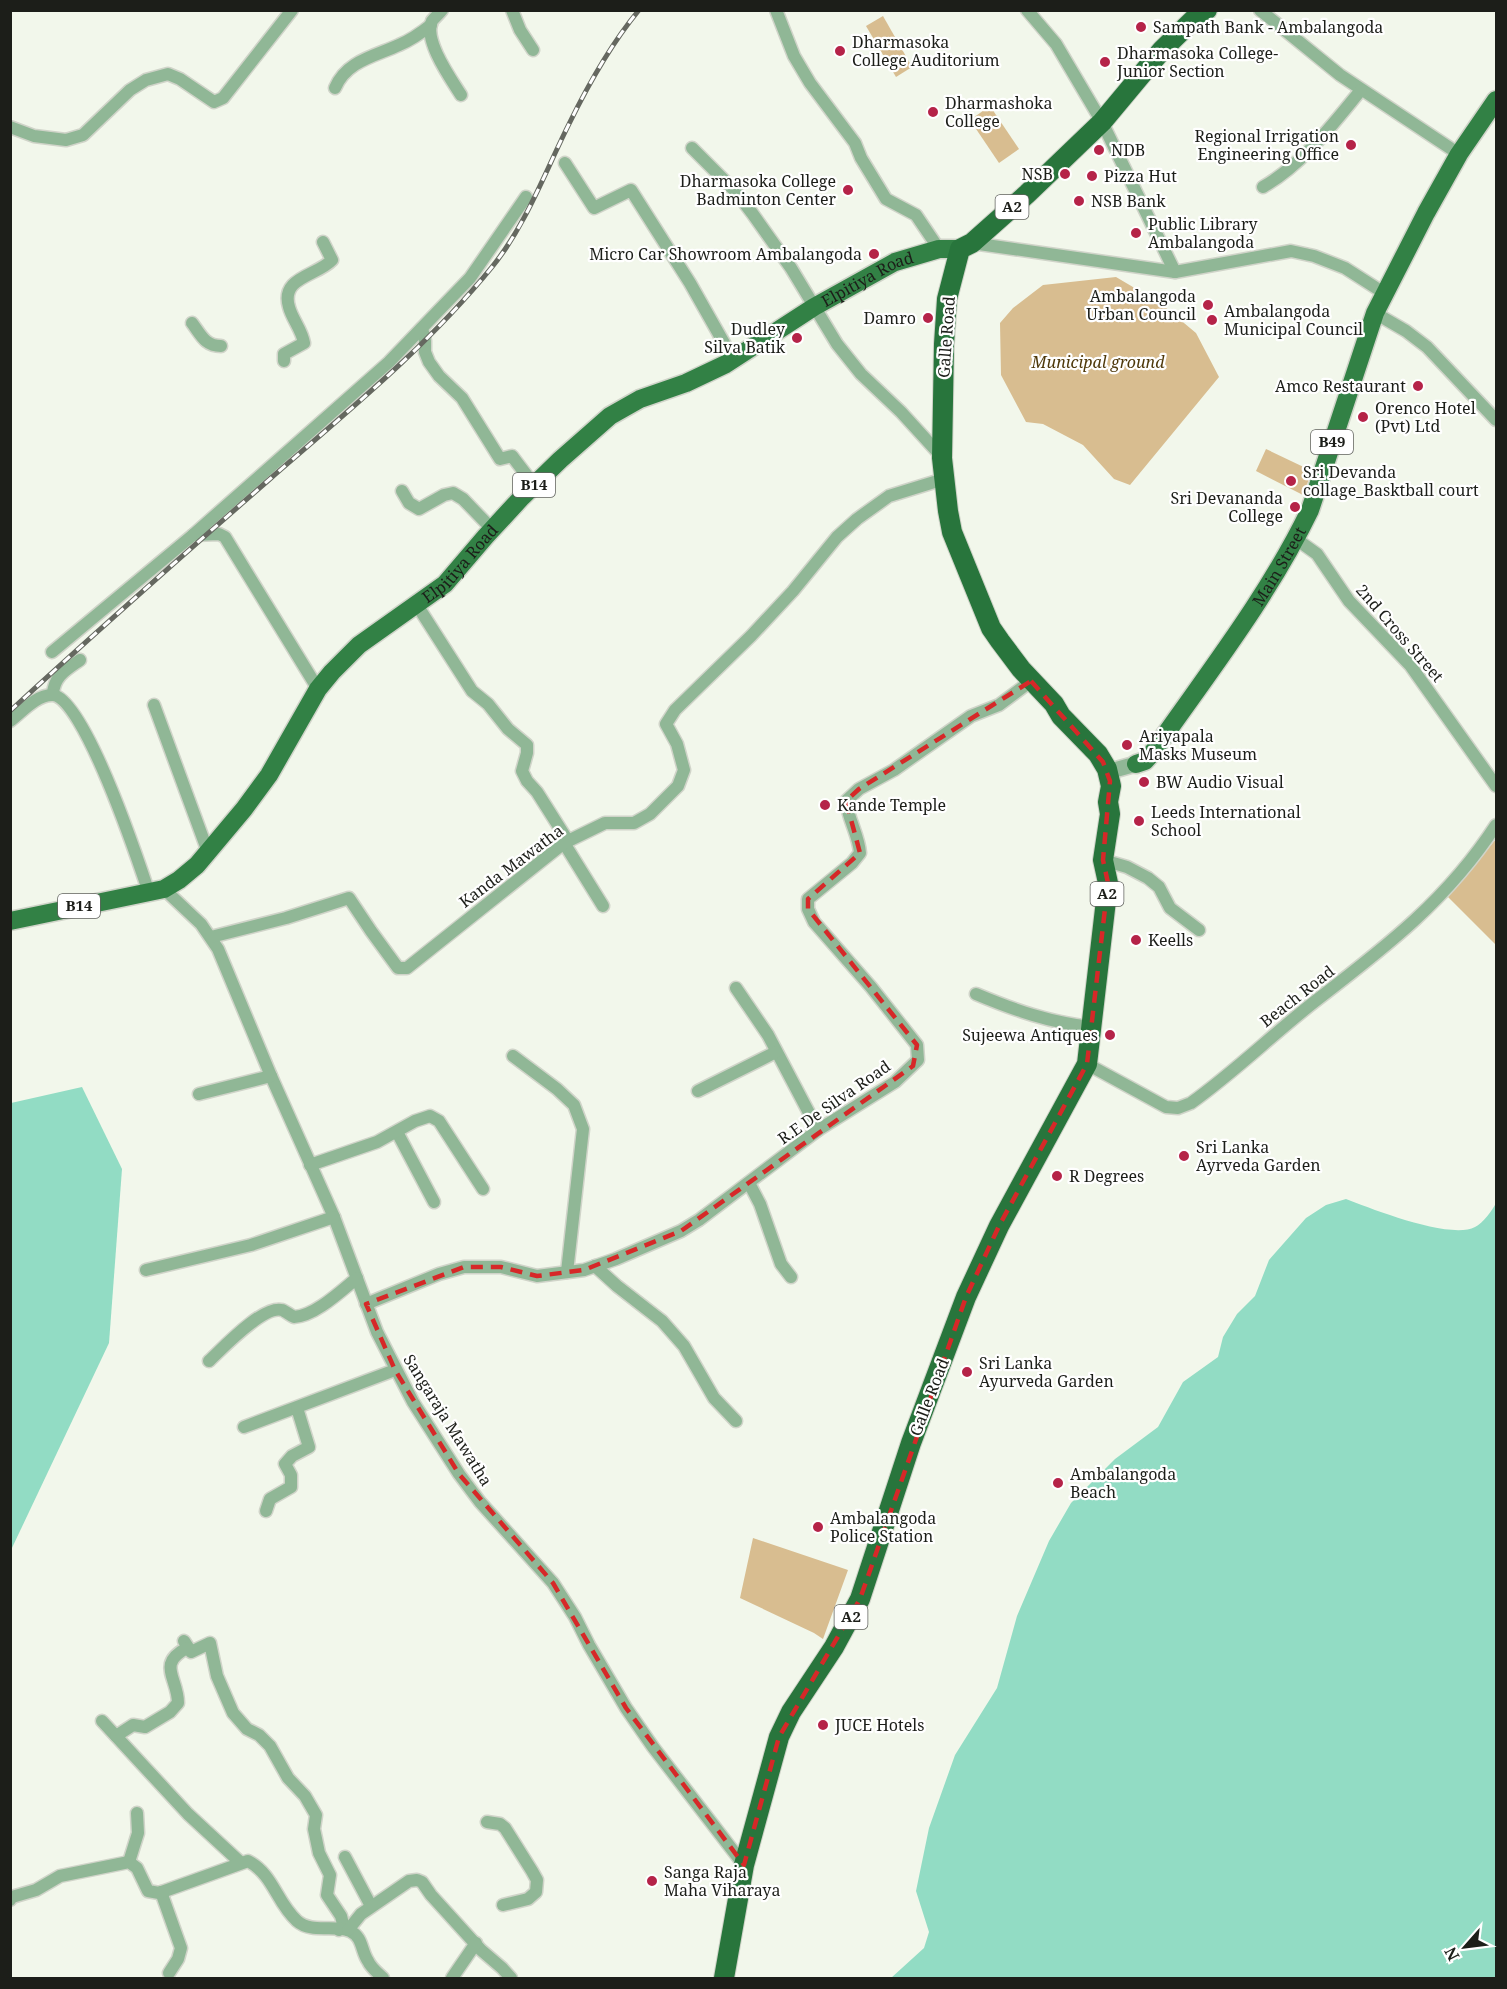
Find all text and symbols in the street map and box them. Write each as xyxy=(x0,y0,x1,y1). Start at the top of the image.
place label: Sampath Bank - Ambalangoda xyxy=(1153,16,1383,38)
marker: Sampath Bank - Ambalangoda xyxy=(1134,20,1148,34)
place label: Dharmasoka College Auditorium xyxy=(852,31,1000,71)
place label: Dharmasoka College- Junior Section xyxy=(1116,42,1278,82)
marker: Dharmasoka College Auditorium xyxy=(833,44,847,58)
marker: Dharmasoka College- Junior Section xyxy=(1098,55,1112,69)
place label: Dharmashoka College xyxy=(945,92,1052,132)
marker: Dharmashoka College xyxy=(926,105,940,119)
place label: Regional Irrigation Engineering Office xyxy=(1195,125,1339,165)
marker: Regional Irrigation Engineering Office xyxy=(1344,138,1358,152)
place label: NDB xyxy=(1111,139,1145,161)
marker: NDB xyxy=(1092,143,1106,157)
place label: NSB xyxy=(1022,163,1053,185)
place label: Pizza Hut xyxy=(1104,165,1177,187)
marker: NSB xyxy=(1058,167,1072,181)
marker: Pizza Hut xyxy=(1085,169,1099,183)
place label: Dharmasoka College Badminton Center xyxy=(680,170,836,210)
marker: Dharmasoka College Badminton Center xyxy=(841,183,855,197)
place label: NSB Bank xyxy=(1091,190,1166,212)
marker: NSB Bank xyxy=(1072,194,1086,208)
road number: A2 xyxy=(996,195,1028,219)
place label: Public Library Ambalangoda xyxy=(1148,213,1258,253)
marker: Public Library Ambalangoda xyxy=(1129,226,1143,240)
place label: Micro Car Showroom Ambalangoda xyxy=(589,243,862,265)
street label: Elpitiya Road xyxy=(817,246,916,312)
marker: Micro Car Showroom Ambalangoda xyxy=(867,247,881,261)
place label: Ambalangoda Urban Council xyxy=(1086,285,1196,325)
street label: Galle Road xyxy=(932,295,960,378)
marker: Ambalangoda Urban Council xyxy=(1201,298,1215,312)
place label: Ambalangoda Municipal Council xyxy=(1224,300,1363,340)
place label: Damro xyxy=(863,307,916,329)
marker: Damro xyxy=(921,311,935,325)
marker: Ambalangoda Municipal Council xyxy=(1205,313,1219,327)
place label: Dudley Silva Batik xyxy=(704,318,786,358)
marker: Dudley Silva Batik xyxy=(790,331,804,345)
park label: Municipal ground xyxy=(1031,351,1165,373)
place label: Amco Restaurant xyxy=(1275,375,1406,397)
marker: Amco Restaurant xyxy=(1411,379,1425,393)
place label: Orenco Hotel (Pvt) Ltd xyxy=(1375,397,1476,437)
marker: Orenco Hotel (Pvt) Ltd xyxy=(1356,410,1370,424)
road number: B49 xyxy=(1311,430,1353,454)
place label: Sri Devanda collage_Basktball court xyxy=(1303,461,1479,501)
road number: B14 xyxy=(513,473,555,497)
marker: Sri Devanda collage_Basktball court xyxy=(1284,474,1298,488)
place label: Sri Devananda College xyxy=(1171,487,1283,527)
marker: Sri Devananda College xyxy=(1288,500,1302,514)
street label: Elpitiya Road xyxy=(418,519,503,608)
street label: Main Street xyxy=(1247,523,1311,610)
street label: 2nd Cross Street xyxy=(1351,579,1449,687)
place label: Ariyapala Masks Museum xyxy=(1139,725,1257,765)
marker: Ariyapala Masks Museum xyxy=(1120,738,1134,752)
place label: BW Audio Visual xyxy=(1156,771,1284,793)
marker: BW Audio Visual xyxy=(1137,775,1151,789)
place label: Kande Temple xyxy=(837,794,946,816)
marker: Kande Temple xyxy=(818,798,832,812)
place label: Leeds International School xyxy=(1151,801,1301,841)
marker: Leeds International School xyxy=(1132,814,1146,828)
street label: Kanda Mawatha xyxy=(454,820,568,912)
road number: A2 xyxy=(1090,882,1124,906)
road number: B14 xyxy=(58,894,100,918)
place label: Keells xyxy=(1148,929,1193,951)
marker: Keells xyxy=(1129,933,1143,947)
street label: Beach Road xyxy=(1255,960,1339,1032)
place label: Sujeewa Antiques xyxy=(962,1024,1098,1046)
marker: Sujeewa Antiques xyxy=(1103,1028,1117,1042)
street label: R.E De Silva Road xyxy=(773,1055,895,1149)
place label: Sri Lanka Ayrveda Garden xyxy=(1196,1136,1321,1176)
marker: Sri Lanka Ayrveda Garden xyxy=(1177,1149,1191,1163)
place label: R Degrees xyxy=(1069,1165,1144,1187)
marker: R Degrees xyxy=(1050,1169,1064,1183)
street label: Sangaraja Mawatha xyxy=(399,1350,497,1490)
place label: Sri Lanka Ayurveda Garden xyxy=(979,1352,1114,1392)
street label: Galle Road xyxy=(904,1355,954,1439)
marker: Sri Lanka Ayurveda Garden xyxy=(960,1365,974,1379)
place label: Ambalangoda Beach xyxy=(1070,1463,1176,1503)
marker: Ambalangoda Beach xyxy=(1051,1476,1065,1490)
place label: Ambalangoda Police Station xyxy=(830,1507,936,1547)
marker: Ambalangoda Police Station xyxy=(811,1520,825,1534)
road number: A2 xyxy=(834,1605,868,1629)
place label: JUCE Hotels xyxy=(834,1714,924,1736)
marker: JUCE Hotels xyxy=(816,1718,830,1732)
place label: Sanga Raja Maha Viharaya xyxy=(664,1861,780,1901)
marker: Sanga Raja Maha Viharaya xyxy=(645,1874,659,1888)
north arrow xyxy=(1435,1917,1495,1977)
text: N xyxy=(1439,1943,1464,1965)

